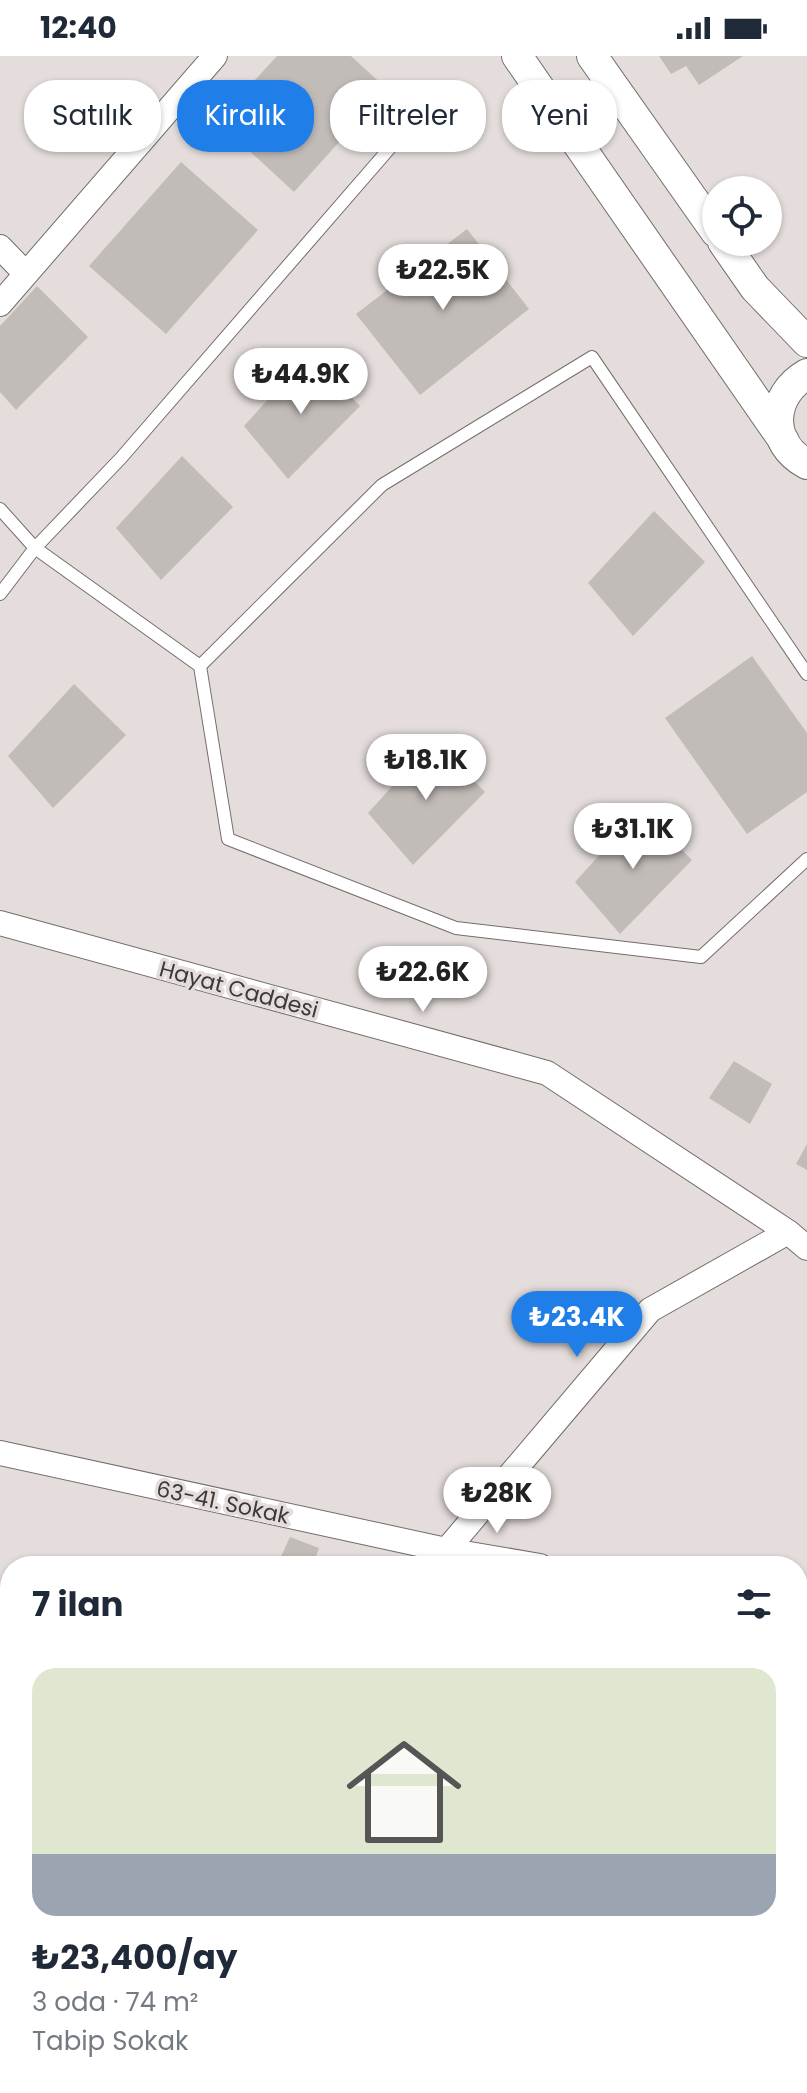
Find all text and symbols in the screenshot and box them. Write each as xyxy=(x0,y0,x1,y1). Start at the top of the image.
text: 12:40 xyxy=(40,6,117,49)
chip: Satılık xyxy=(24,80,161,152)
chip: Kiralık xyxy=(177,80,314,152)
chip: Filtreler xyxy=(330,80,486,152)
chip: Yeni xyxy=(502,80,617,152)
map controls xyxy=(702,176,782,256)
button: locate xyxy=(702,176,782,256)
pin: ₺22.5K xyxy=(378,244,508,312)
text: ₺22.5K xyxy=(396,252,490,288)
pin: ₺44.9K xyxy=(236,348,366,416)
text: ₺44.9K xyxy=(252,356,350,392)
pin: ₺18.1K xyxy=(361,734,491,802)
text: ₺18.1K xyxy=(384,742,468,778)
pin: ₺31.1K xyxy=(568,803,698,871)
text: ₺31.1K xyxy=(592,811,674,847)
pin: ₺22.6K xyxy=(358,946,488,1014)
street label: Hayat Caddesi xyxy=(156,953,322,1026)
text: ₺22.6K xyxy=(376,954,470,990)
pin: ₺23.4K xyxy=(512,1291,642,1359)
text: ₺23.4K xyxy=(529,1299,625,1335)
pin: ₺28K xyxy=(450,1467,544,1535)
street label: 63-41. Sokak xyxy=(154,1473,293,1532)
text: ₺28K xyxy=(461,1475,533,1511)
text: 7 ilan xyxy=(32,1580,123,1628)
icon: filters xyxy=(732,1582,776,1626)
icon: home xyxy=(332,1720,476,1864)
text: ₺23,400/ay xyxy=(32,1933,237,1981)
text: 3 oda · 74 m² xyxy=(32,1984,198,2020)
text: Tabip Sokak xyxy=(32,2023,188,2059)

